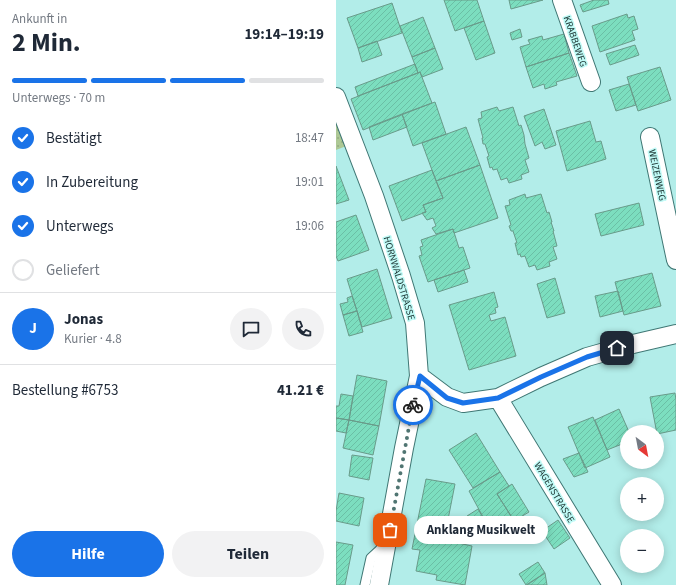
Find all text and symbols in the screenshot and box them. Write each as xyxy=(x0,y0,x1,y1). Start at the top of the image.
text: Ankunft in xyxy=(12,10,67,28)
street label: KRABBEWEG xyxy=(560,14,590,69)
text: 2 Min. xyxy=(12,24,81,61)
text: 19:14–19:19 xyxy=(244,24,324,45)
text: Unterwegs · 70 m xyxy=(12,89,105,107)
icon: check xyxy=(12,127,34,149)
text: Bestätigt xyxy=(46,128,102,149)
text: 18:47 xyxy=(295,129,324,147)
street label: WEIZENWEG xyxy=(645,148,669,202)
icon: check xyxy=(12,171,34,193)
text: In Zubereitung xyxy=(46,172,138,193)
text: 19:01 xyxy=(295,173,324,191)
icon: check xyxy=(12,215,34,237)
text: Unterwegs xyxy=(46,216,114,237)
text: 19:06 xyxy=(295,217,324,235)
street label: HORNWALDSTRASSE xyxy=(380,235,418,322)
text: Geliefert xyxy=(46,260,100,281)
button: chat xyxy=(230,308,272,350)
button: phone xyxy=(282,308,324,350)
text: Jonas xyxy=(64,309,103,330)
text: J xyxy=(29,318,37,339)
text: Kurier · 4.8 xyxy=(64,330,122,348)
pin xyxy=(600,331,634,365)
icon: home xyxy=(606,337,628,359)
text: Bestellung #6753 xyxy=(12,380,118,401)
text: 41.21 € xyxy=(277,380,324,401)
courier xyxy=(393,385,433,425)
icon: bike xyxy=(402,394,424,416)
north arrow xyxy=(620,425,664,469)
map controls xyxy=(620,425,664,573)
street label: WAGENSTRASSE xyxy=(531,460,578,525)
button: + xyxy=(620,477,664,521)
pin xyxy=(373,513,407,547)
callout: Anklang Musikwelt xyxy=(414,516,548,544)
icon: bag xyxy=(379,519,401,541)
text: Anklang Musikwelt xyxy=(427,521,535,539)
button: − xyxy=(620,529,664,573)
button: Hilfe xyxy=(12,531,164,577)
button: Teilen xyxy=(172,531,324,577)

